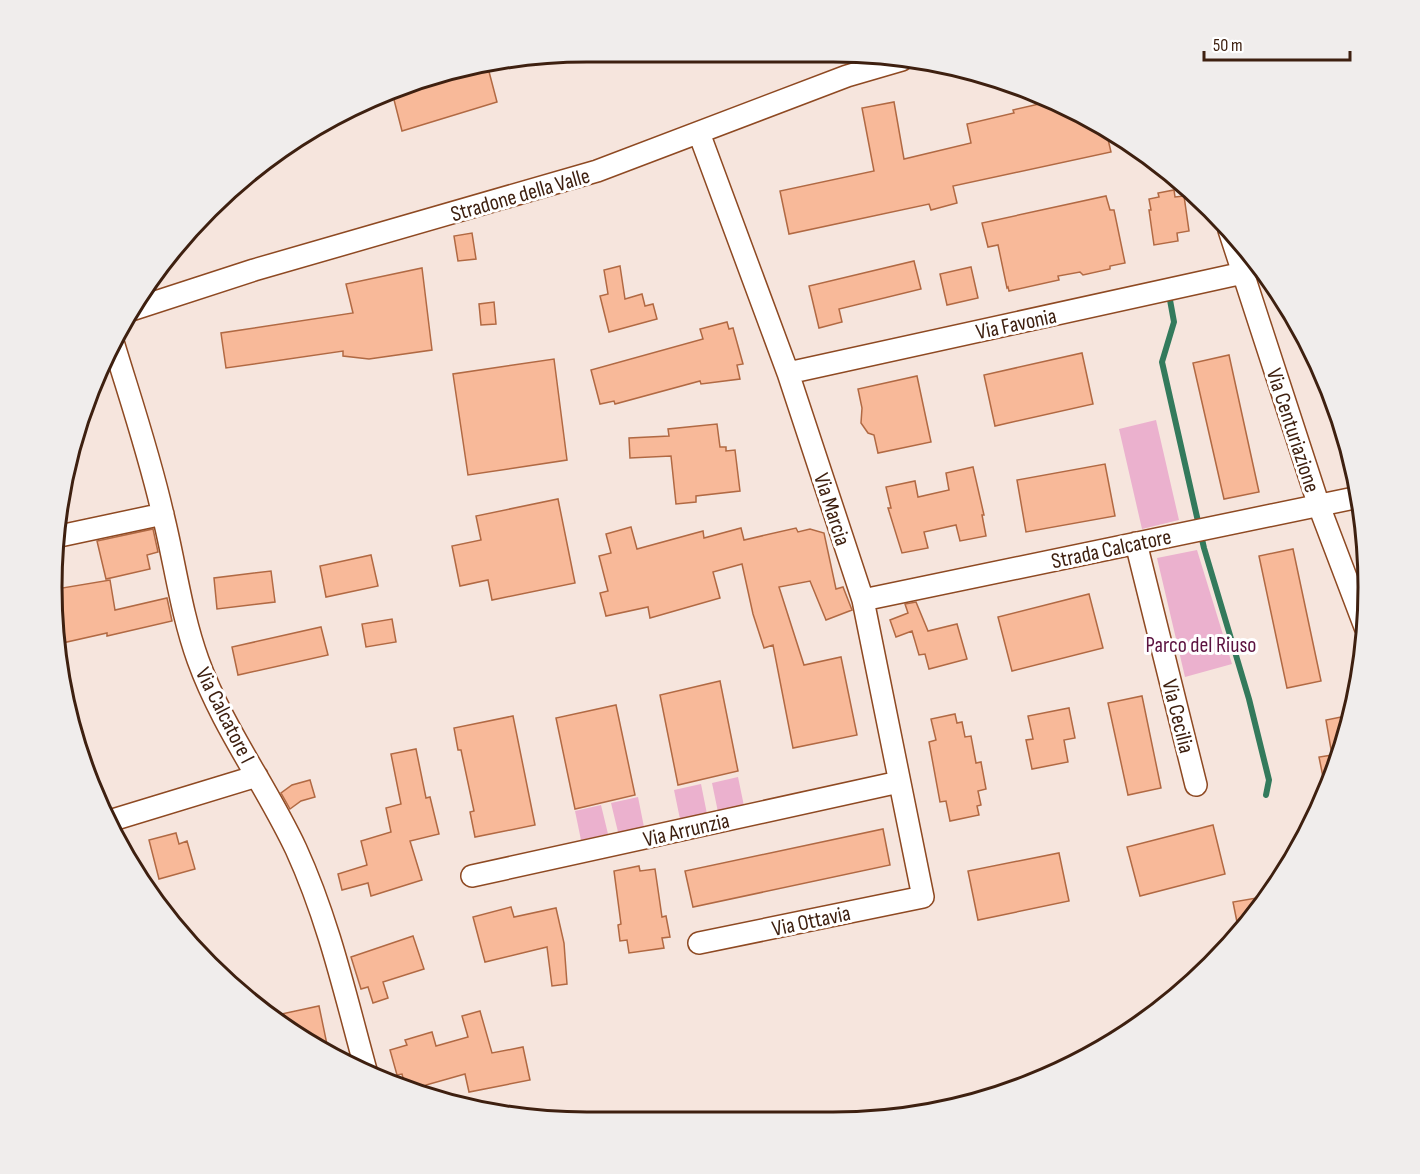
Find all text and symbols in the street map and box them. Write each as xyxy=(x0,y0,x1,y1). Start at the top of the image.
scale bar xyxy=(1204,24,1350,62)
text: 50 m xyxy=(1213,35,1243,56)
street label: Stradone della Valle xyxy=(448,163,593,228)
street label: Via Favonia xyxy=(974,303,1059,346)
street label: Via Centuriazione xyxy=(1260,365,1325,496)
street label: Via Marcia xyxy=(807,470,856,549)
street label: Strada Calcatore xyxy=(1049,524,1174,575)
park label: Parco del Riuso xyxy=(1146,632,1256,659)
street label: Via Calcatore I xyxy=(189,663,260,768)
street label: Via Cecilia xyxy=(1155,677,1200,756)
street label: Via Arrunzia xyxy=(641,807,732,853)
street label: Via Ottavia xyxy=(770,900,853,943)

